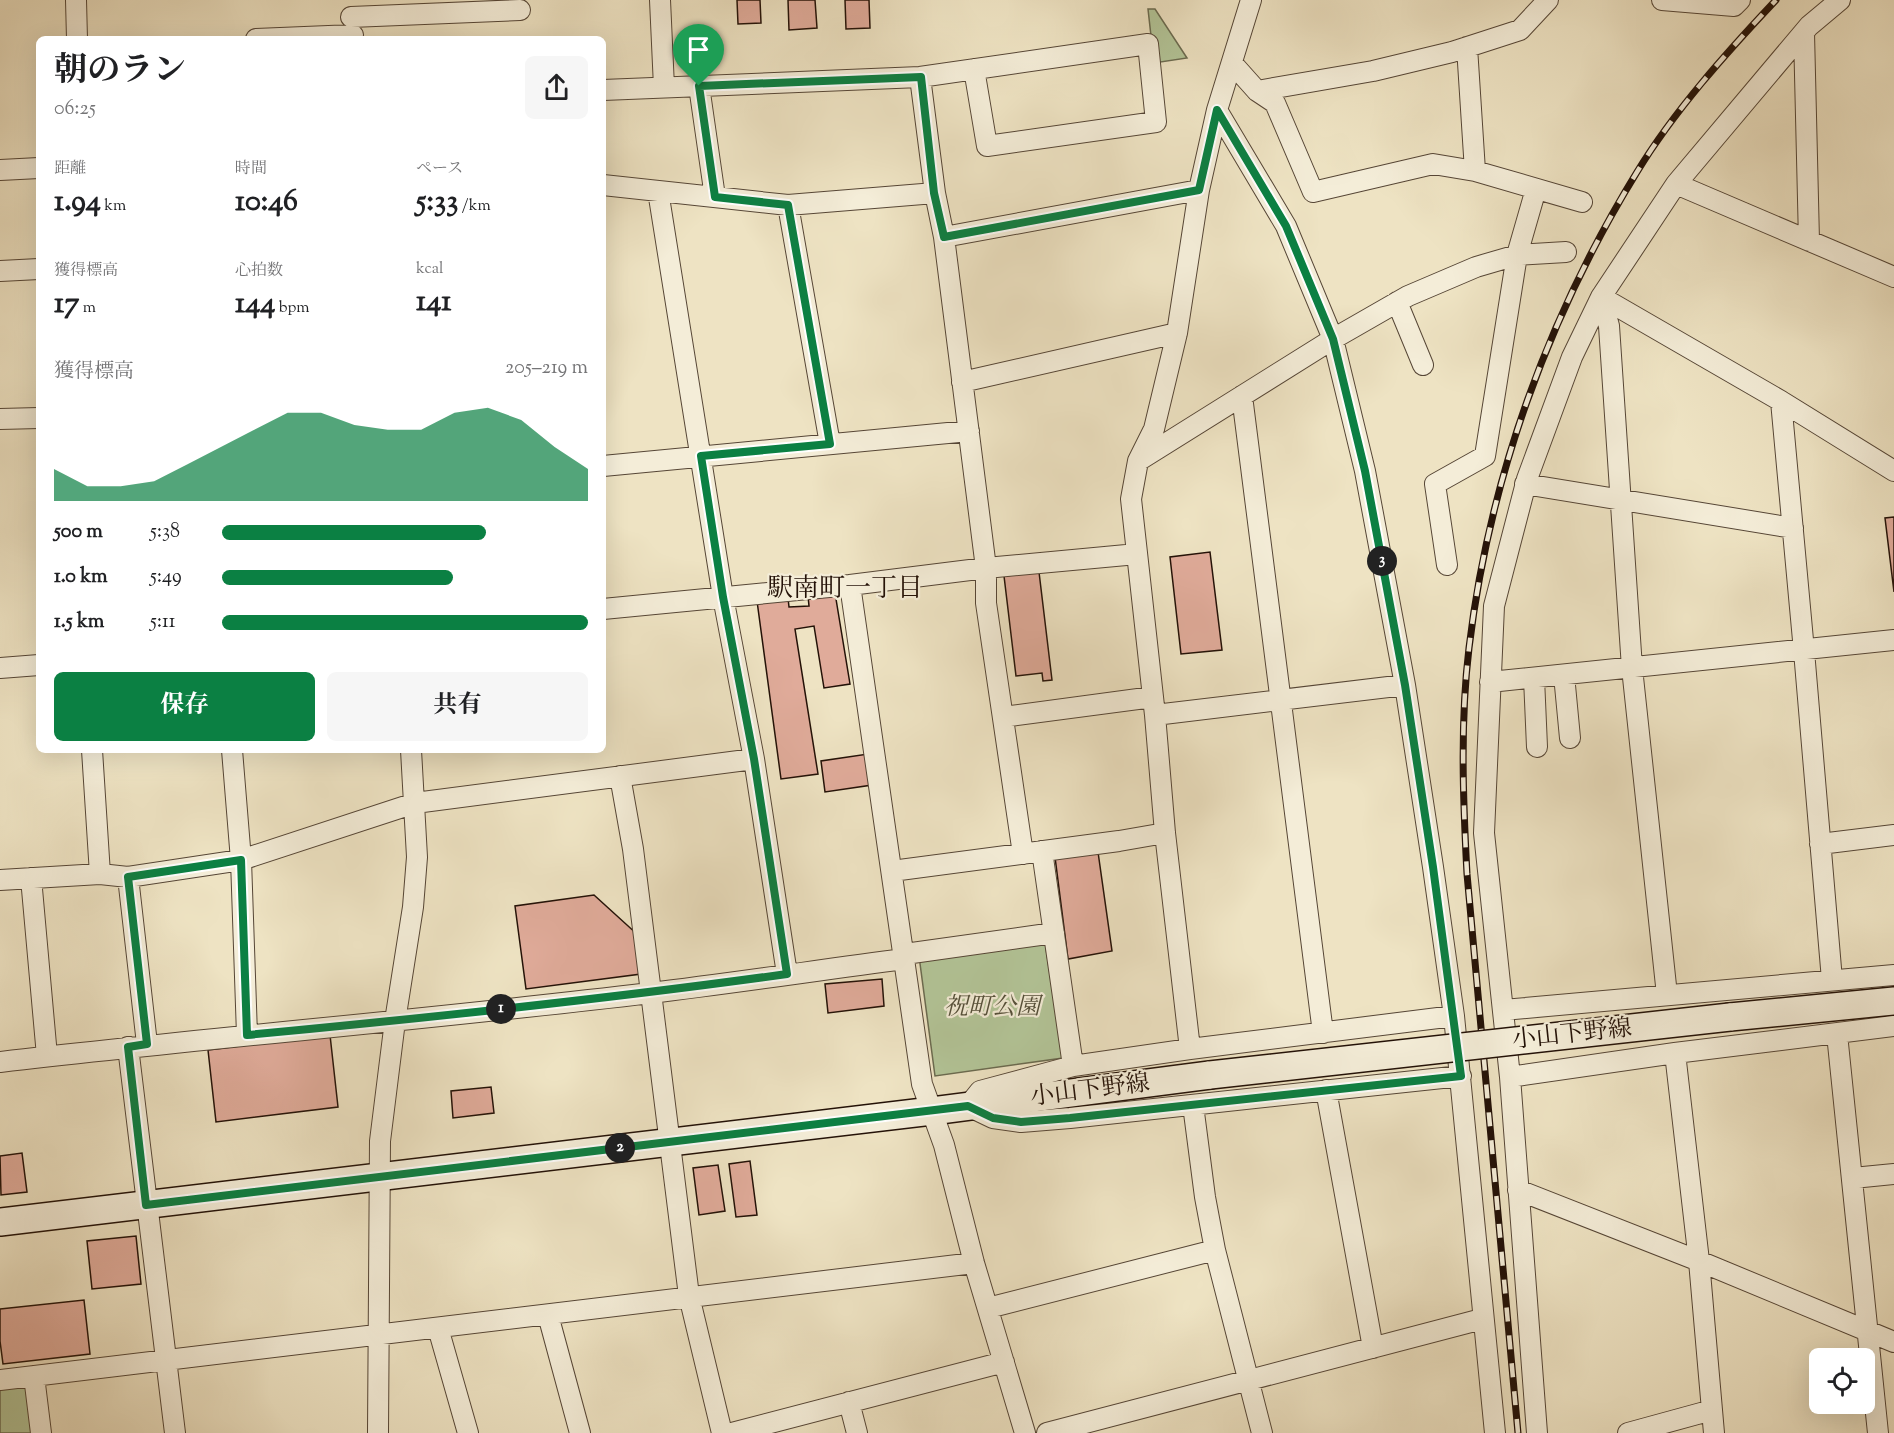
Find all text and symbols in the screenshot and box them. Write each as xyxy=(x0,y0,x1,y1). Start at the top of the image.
pin xyxy=(673,24,724,86)
icon: arrive xyxy=(682,33,715,66)
text: 朝のラン xyxy=(54,48,186,96)
button: share xyxy=(525,56,588,119)
text: 06:25 xyxy=(54,95,96,124)
text: 距離 xyxy=(54,158,86,181)
text: 時間 xyxy=(235,158,267,181)
text: ペース xyxy=(416,158,463,181)
text: 1.94 xyxy=(54,181,101,224)
text: 10:46 xyxy=(235,181,298,224)
text: 5:33 xyxy=(416,181,458,224)
text: km xyxy=(101,195,126,218)
text: /km xyxy=(458,195,491,218)
text: kcal xyxy=(416,258,444,281)
text: 獲得標高 xyxy=(54,260,118,283)
text: 心拍数 xyxy=(235,260,283,283)
text: 141 xyxy=(416,281,452,324)
text: 17 xyxy=(54,283,79,326)
text: 144 xyxy=(235,283,275,326)
text: m xyxy=(79,297,96,320)
text: bpm xyxy=(275,297,310,320)
text: 205–219 m xyxy=(505,354,588,383)
text: 獲得標高 xyxy=(54,358,134,387)
text: 500 m xyxy=(54,518,103,547)
text: 5:38 xyxy=(150,518,180,547)
pin: 3 xyxy=(1367,546,1397,576)
text: 3 xyxy=(1379,549,1385,572)
text: 1.0 km xyxy=(54,563,108,592)
text: 5:49 xyxy=(150,563,182,592)
district label: 駅南町一丁目 xyxy=(767,571,923,608)
text: 1.5 km xyxy=(54,608,104,637)
text: 5:11 xyxy=(150,608,176,637)
button: 保存 xyxy=(54,672,315,741)
button: 共有 xyxy=(327,672,588,741)
park label: 祝町公園 xyxy=(944,991,1044,1025)
pin: 1 xyxy=(486,994,516,1024)
text: 1 xyxy=(498,997,504,1020)
street label: 小山下野線 xyxy=(1511,1012,1633,1058)
street label: 小山下野線 xyxy=(1028,1067,1152,1115)
pin: 2 xyxy=(605,1133,635,1163)
text: 2 xyxy=(616,1136,624,1159)
map controls xyxy=(1809,1348,1875,1414)
button: locate xyxy=(1809,1348,1875,1414)

